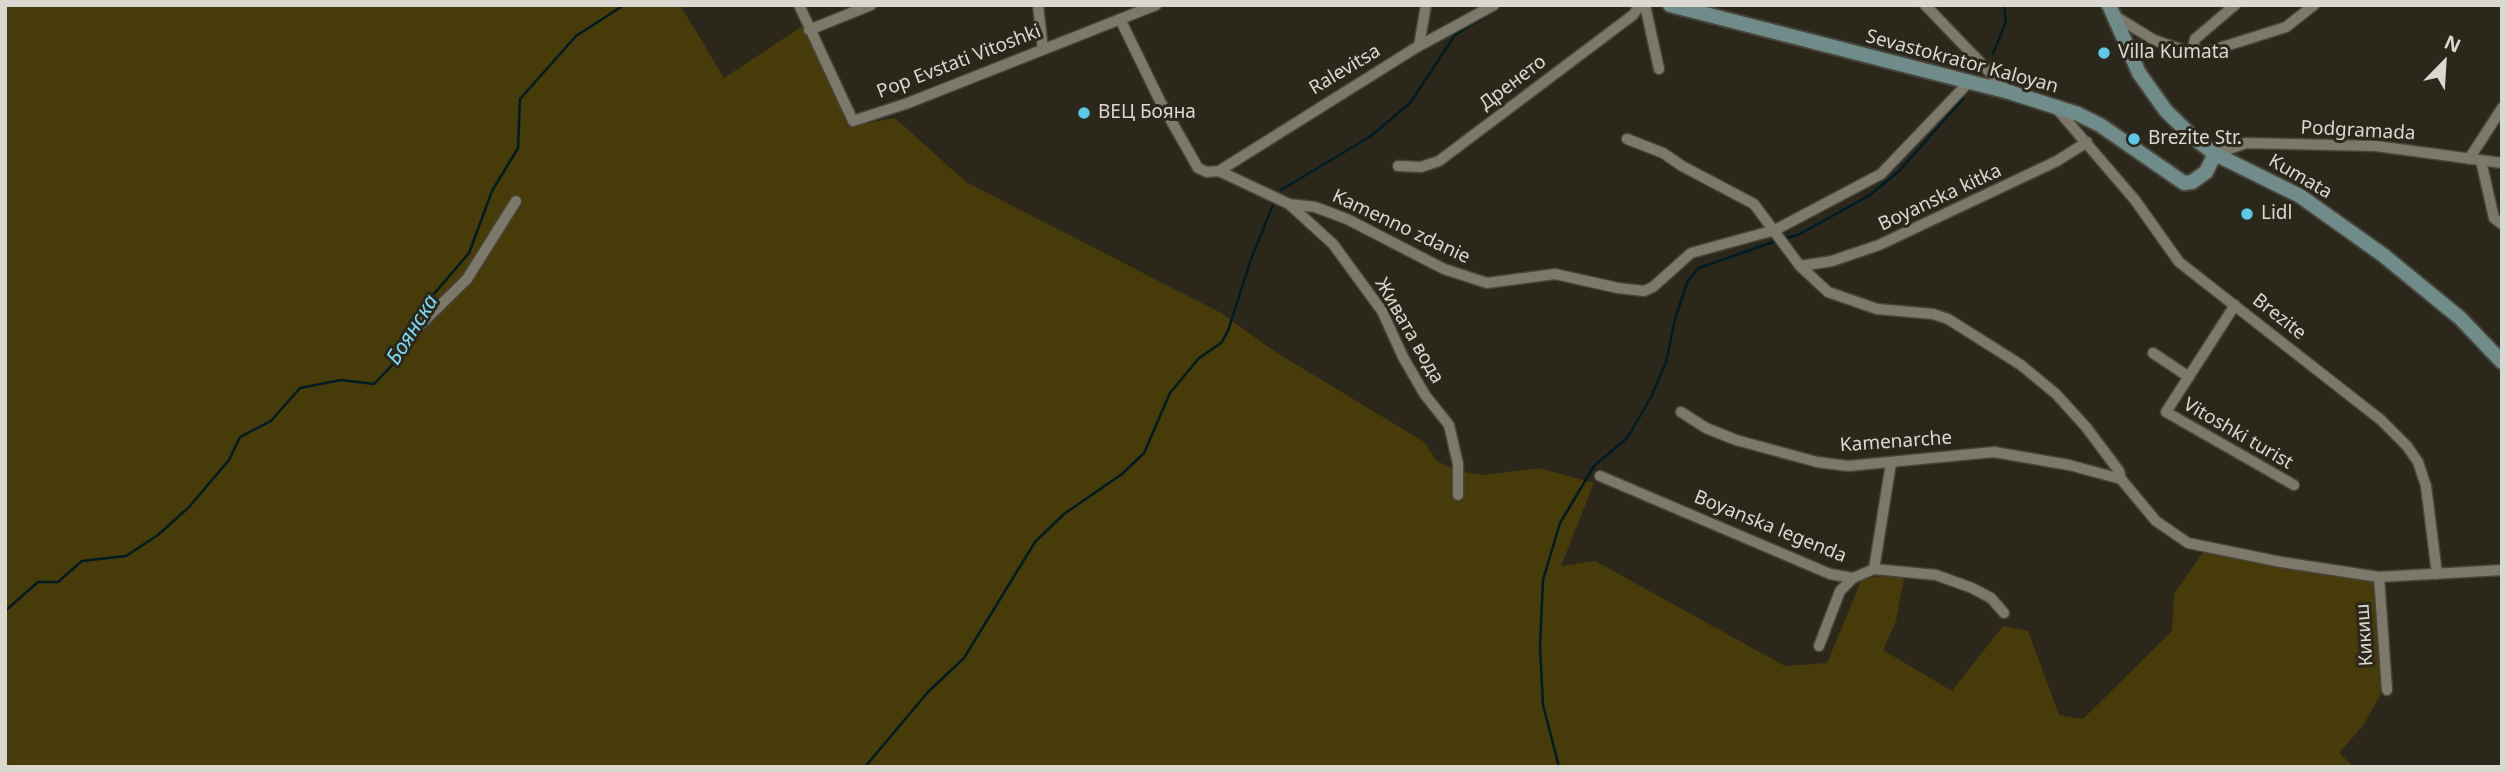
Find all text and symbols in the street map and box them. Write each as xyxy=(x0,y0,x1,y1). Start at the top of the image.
street label: Pop Evstati Vitoshki xyxy=(874,20,1044,104)
street label: Sevastokrator Kaloyan xyxy=(1863,25,2061,99)
north arrow xyxy=(2409,28,2479,98)
text: N xyxy=(2440,29,2465,59)
street label: Ralevitsa xyxy=(1305,40,1385,100)
place label: Villa Kumata xyxy=(2118,42,2229,64)
marker: Villa Kumata xyxy=(2096,45,2112,61)
street label: Дренето xyxy=(1475,51,1551,115)
place label: ВЕЦ Бояна xyxy=(1098,102,1196,124)
marker: ВЕЦ Бояна xyxy=(1076,105,1092,121)
street label: Podgramada xyxy=(2300,117,2416,145)
place label: Brezite Str. xyxy=(2148,128,2242,150)
marker: Brezite Str. xyxy=(2126,131,2142,147)
street label: Kumata xyxy=(2264,150,2336,204)
street label: Boyanska kitka xyxy=(1875,160,2005,236)
street label: Kamenno zdanie xyxy=(1328,185,1474,269)
place label: Lidl xyxy=(2261,203,2292,225)
marker: Lidl xyxy=(2239,206,2255,222)
street label: Живата вода xyxy=(1370,274,1448,388)
street label: Brezite xyxy=(2248,289,2310,345)
water label: Боянска xyxy=(382,290,444,370)
street label: Vitoshki turist xyxy=(2179,393,2297,475)
street label: Kamenarche xyxy=(1839,427,1953,457)
street label: Boyanska legenda xyxy=(1690,486,1850,568)
street label: Кикиш xyxy=(2351,603,2379,667)

